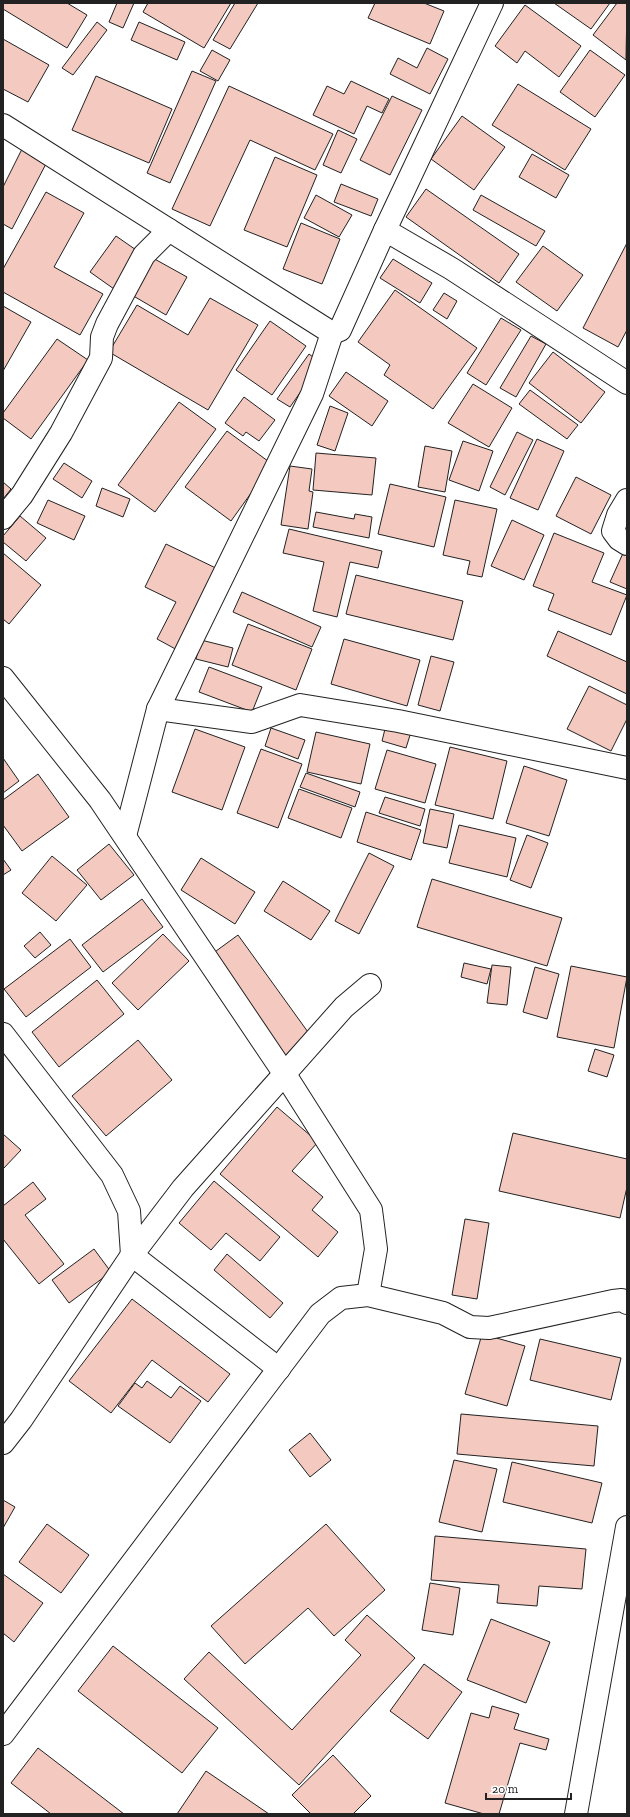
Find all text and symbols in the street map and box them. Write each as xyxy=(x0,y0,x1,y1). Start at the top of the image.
scale bar xyxy=(486,1775,571,1801)
text: 20 m xyxy=(492,1782,519,1796)

